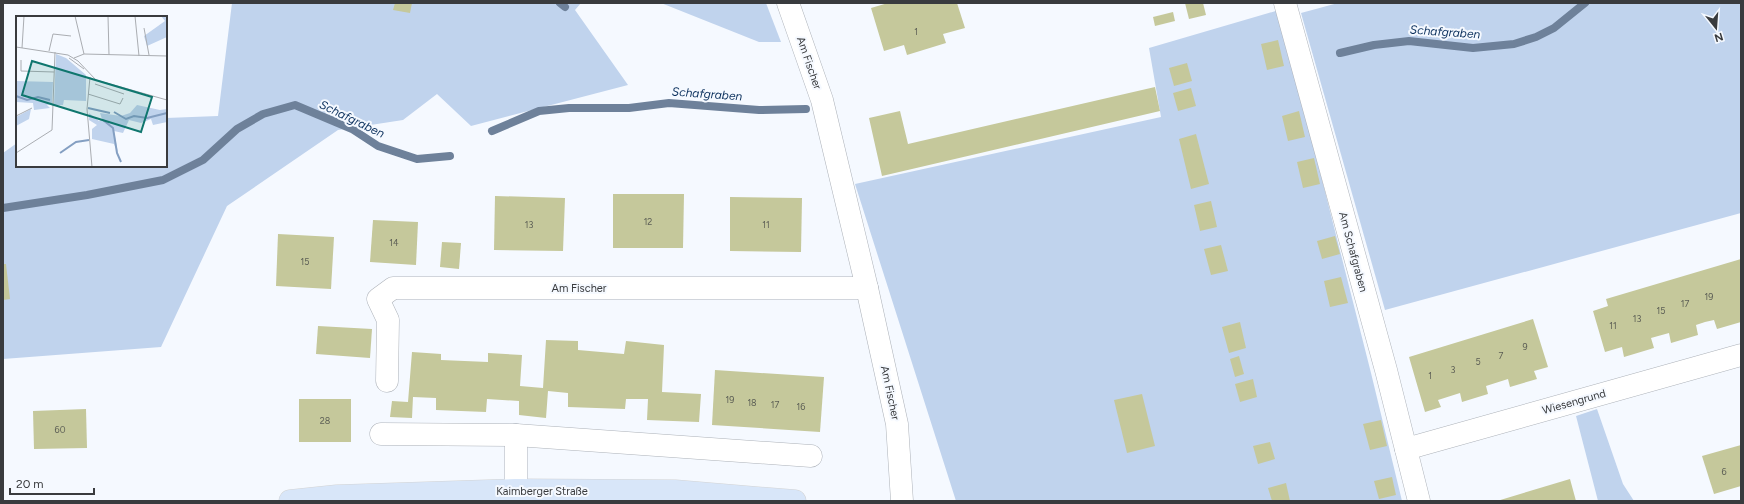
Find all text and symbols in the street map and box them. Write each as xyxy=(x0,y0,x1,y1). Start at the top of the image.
north arrow xyxy=(1696,8,1736,48)
inset map xyxy=(16,16,167,167)
water label: Schafgraben xyxy=(1409,23,1481,41)
house number: 1 xyxy=(914,26,918,37)
text: N xyxy=(1713,30,1725,45)
street label: Am Fischer xyxy=(794,35,824,91)
water label: Schafgraben xyxy=(671,85,743,103)
water label: Schafgraben xyxy=(317,97,387,141)
street label: Am Schafgraben xyxy=(1336,211,1370,293)
house number: 12 xyxy=(644,216,652,227)
house number: 13 xyxy=(525,219,533,230)
house number: 11 xyxy=(762,219,770,230)
house number: 14 xyxy=(389,237,399,248)
house number: 15 xyxy=(301,256,309,267)
street label: Am Fischer xyxy=(552,282,607,295)
house number: 19 xyxy=(1705,291,1713,302)
house number: 17 xyxy=(1681,298,1689,309)
house number: 15 xyxy=(1657,305,1665,316)
house number: 13 xyxy=(1633,313,1641,324)
house number: 11 xyxy=(1609,320,1617,331)
house number: 9 xyxy=(1522,341,1528,352)
house number: 7 xyxy=(1499,350,1504,361)
house number: 5 xyxy=(1475,356,1481,367)
house number: 3 xyxy=(1451,364,1456,375)
street label: Am Fischer xyxy=(878,365,902,422)
house number: 1 xyxy=(1428,370,1432,381)
street label: Wiesengrund xyxy=(1541,387,1607,417)
house number: 19 xyxy=(726,394,734,405)
house number: 18 xyxy=(747,397,757,408)
house number: 17 xyxy=(771,399,779,410)
house number: 16 xyxy=(797,401,805,412)
house number: 28 xyxy=(320,415,331,426)
house number: 60 xyxy=(55,424,66,435)
house number: 6 xyxy=(1721,466,1727,477)
scale bar xyxy=(10,470,94,496)
text: 20 m xyxy=(16,477,44,491)
street label: Kaimberger Straße xyxy=(496,485,588,498)

